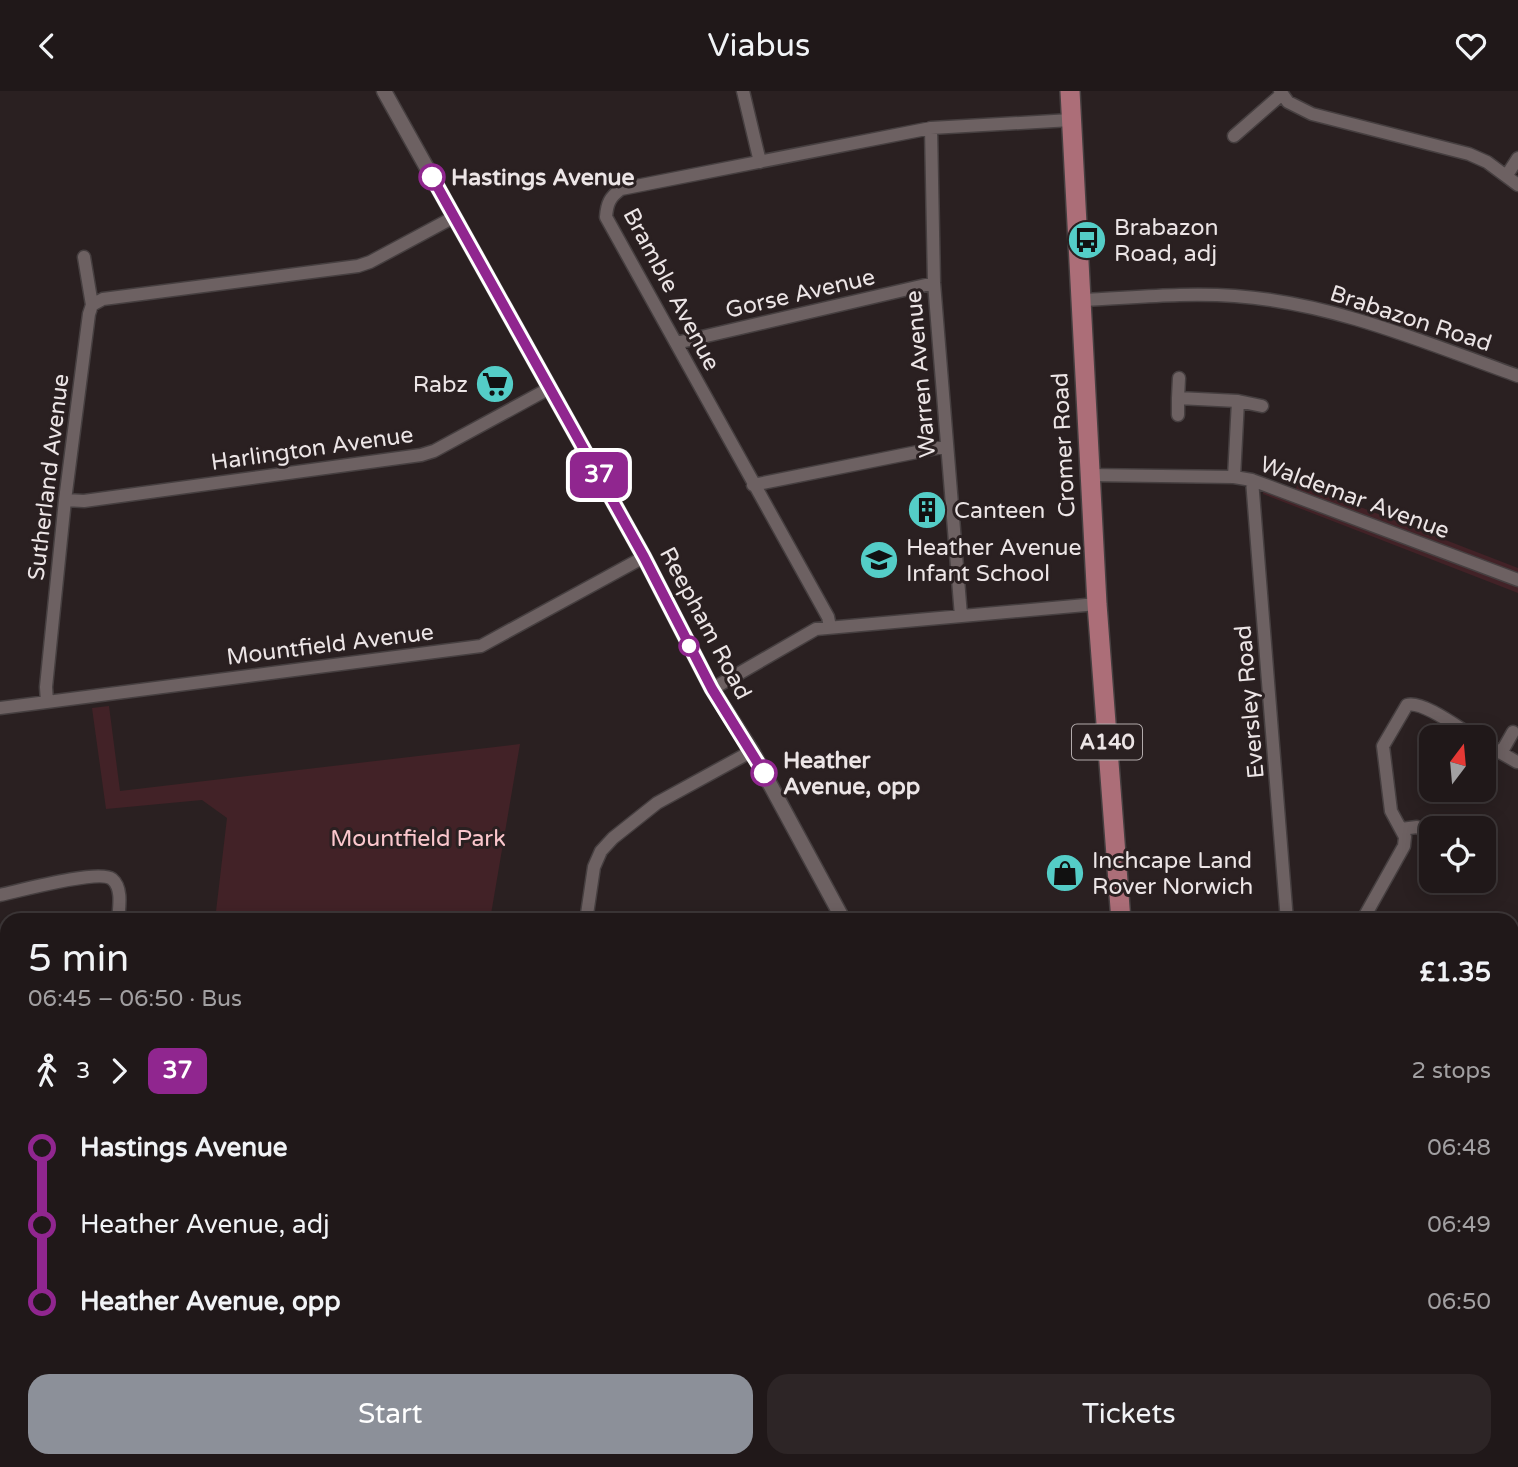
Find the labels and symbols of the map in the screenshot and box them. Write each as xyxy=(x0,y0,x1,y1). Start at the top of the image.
marker: Hastings Avenue xyxy=(419,164,445,190)
place label: Hastings Avenue xyxy=(451,164,635,192)
street label: Bramble Avenue xyxy=(616,203,726,376)
place label: Brabazon Road, adj xyxy=(1114,214,1218,268)
bus stop icon: Brabazon Road, adj xyxy=(1066,219,1108,261)
street label: Gorse Avenue xyxy=(723,263,878,325)
street label: Brabazon Road xyxy=(1326,280,1495,358)
street label: Warren Avenue xyxy=(900,289,942,459)
supermarket icon: Rabz xyxy=(474,363,516,405)
place label: Rabz xyxy=(413,371,468,399)
street label: Sutherland Avenue xyxy=(22,372,76,582)
street label: Cromer Road xyxy=(1046,372,1082,518)
street label: Harlington Avenue xyxy=(209,421,415,477)
street label: Waldemar Avenue xyxy=(1256,451,1453,545)
line badge: 37 xyxy=(568,452,630,498)
building icon: Canteen xyxy=(906,489,948,531)
place label: Canteen xyxy=(954,497,1045,525)
place label: Heather Avenue Infant School xyxy=(906,534,1082,588)
school or university icon: Heather Avenue Infant School xyxy=(858,539,900,581)
street label: Reepham Road xyxy=(653,542,757,705)
street label: Mountfield Avenue xyxy=(225,618,435,672)
street label: Eversley Road xyxy=(1229,624,1271,780)
unlabelled marker xyxy=(679,636,699,656)
road number: A140 xyxy=(1072,725,1142,759)
north arrow xyxy=(1419,725,1496,801)
place label: Heather Avenue, opp xyxy=(783,747,920,801)
marker: Heather Avenue, opp xyxy=(751,760,777,786)
park label: Mountfield Park xyxy=(330,825,506,853)
place label: Inchcape Land Rover Norwich xyxy=(1092,847,1253,901)
shop icon: Inchcape Land Rover Norwich xyxy=(1044,852,1086,894)

